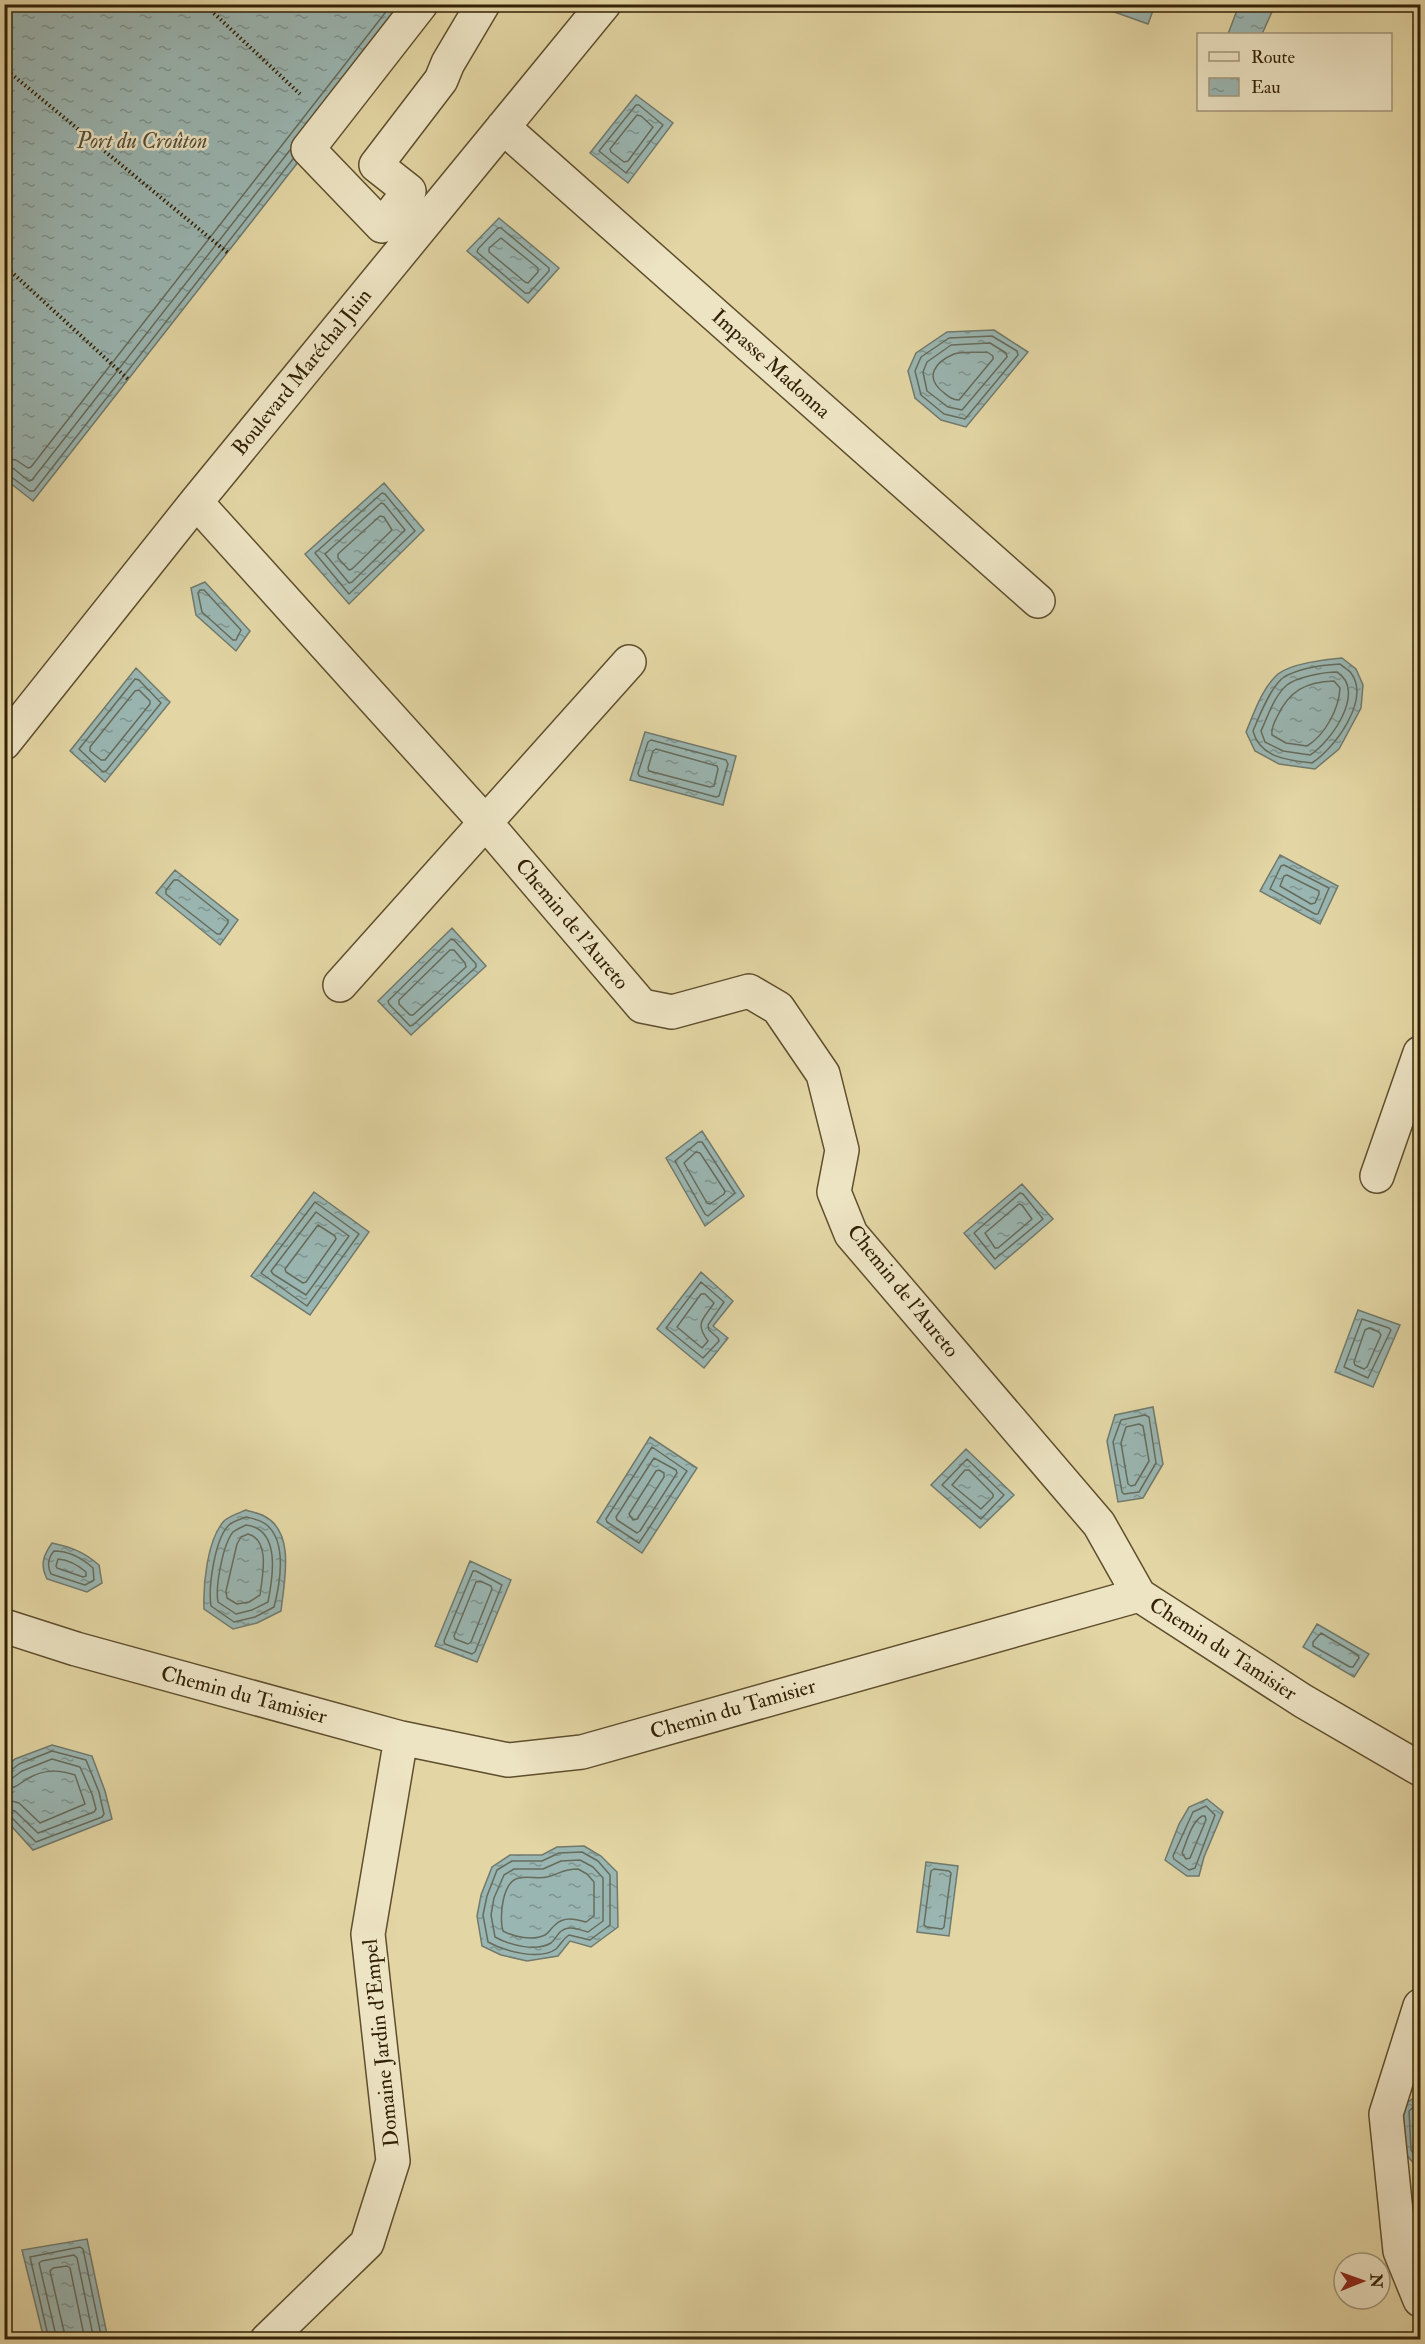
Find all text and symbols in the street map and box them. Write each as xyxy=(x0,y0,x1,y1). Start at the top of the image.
legend xyxy=(1197,33,1392,111)
text: Route xyxy=(1251,46,1295,69)
text: Eau xyxy=(1251,76,1281,99)
water label: Port du Croûton xyxy=(76,127,207,155)
street label: Boulevard Maréchal Juin xyxy=(226,283,378,461)
street label: Impasse Madonna xyxy=(706,303,836,425)
street label: Chemin de l'Aureto xyxy=(509,853,635,995)
street label: Chemin de l'Aureto xyxy=(841,1219,965,1363)
street label: Chemin du Tamisier xyxy=(1144,1591,1302,1707)
street label: Chemin du Tamisier xyxy=(158,1660,330,1730)
street label: Chemin du Tamisier xyxy=(647,1672,819,1746)
street label: Domaine Jardin d'Empel xyxy=(357,1937,405,2148)
north arrow xyxy=(1332,2251,1392,2311)
text: N xyxy=(1366,2272,1386,2289)

